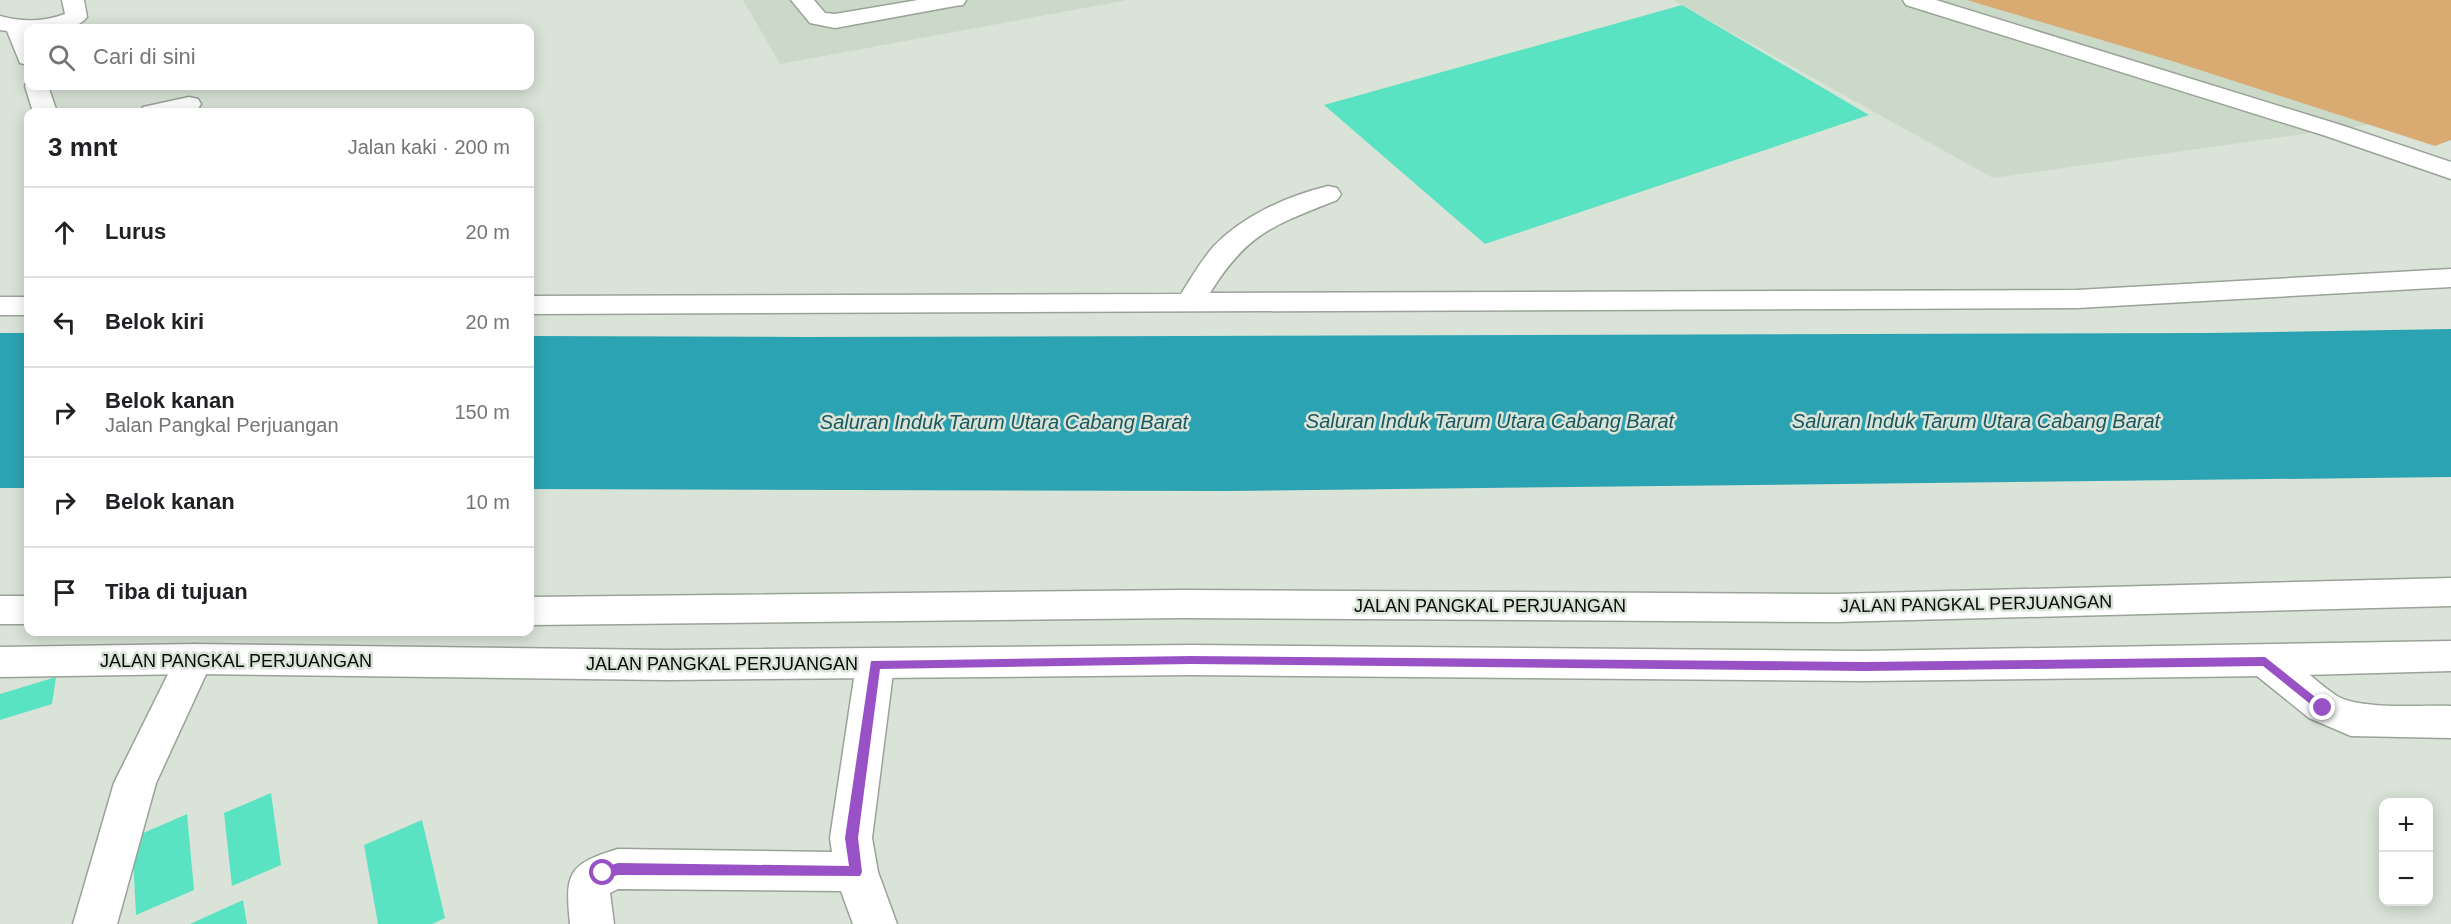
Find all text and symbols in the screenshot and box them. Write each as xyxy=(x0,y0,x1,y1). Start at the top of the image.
search box xyxy=(24,24,534,90)
icon: search xyxy=(45,41,78,74)
text: Cari di sini xyxy=(93,44,196,69)
text: 3 mnt xyxy=(48,132,117,162)
text: Jalan kaki · 200 m xyxy=(348,136,510,158)
icon: ahead xyxy=(48,216,81,249)
text: Lurus xyxy=(105,219,166,244)
text: 20 m xyxy=(466,221,510,243)
icon: left xyxy=(48,306,81,339)
text: Belok kiri xyxy=(105,309,204,334)
text: 20 m xyxy=(466,311,510,333)
text: Belok kanan xyxy=(105,388,235,413)
icon: right xyxy=(48,396,81,429)
text: 150 m xyxy=(454,401,510,423)
water label: Saluran Induk Tarum Utara Cabang Barat xyxy=(1306,410,1676,432)
water label: Saluran Induk Tarum Utara Cabang Barat xyxy=(1792,410,2162,432)
water label: Saluran Induk Tarum Utara Cabang Barat xyxy=(820,411,1190,433)
text: Jalan Pangkal Perjuangan xyxy=(105,414,339,436)
icon: right xyxy=(48,486,81,519)
text: Belok kanan xyxy=(105,489,235,514)
text: 10 m xyxy=(466,491,510,513)
icon: arrive xyxy=(48,576,81,609)
text: Tiba di tujuan xyxy=(105,579,248,604)
street label: JALAN PANGKAL PERJUANGAN xyxy=(1840,592,2112,616)
street label: JALAN PANGKAL PERJUANGAN xyxy=(1354,596,1626,616)
street label: JALAN PANGKAL PERJUANGAN xyxy=(100,651,372,671)
street label: JALAN PANGKAL PERJUANGAN xyxy=(586,654,858,674)
route end xyxy=(2309,694,2335,720)
map controls xyxy=(2379,798,2433,906)
button: + xyxy=(2379,798,2433,852)
button: − xyxy=(2379,852,2433,906)
route start xyxy=(589,859,615,885)

